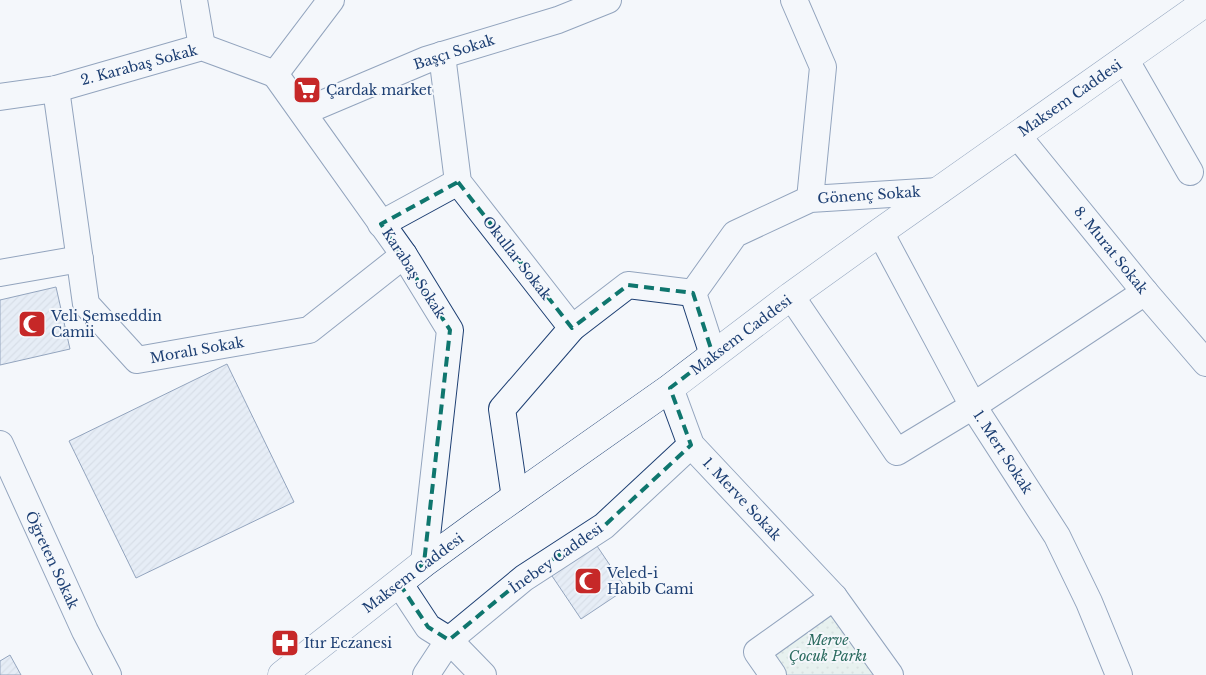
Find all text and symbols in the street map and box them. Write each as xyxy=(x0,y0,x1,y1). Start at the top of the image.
street label: Başçı Sokak xyxy=(411,30,497,74)
street label: 2. Karabaş Sokak xyxy=(79,41,200,89)
street label: Maksem Caddesi xyxy=(1015,55,1125,140)
supermarket icon: Çardak market xyxy=(292,75,322,105)
place label: Çardak market xyxy=(326,81,433,99)
street label: Gönenç Sokak xyxy=(817,182,922,208)
street label: 8. Murat Sokak xyxy=(1070,203,1152,298)
street label: Okullar Sokak xyxy=(479,212,556,304)
street label: Karabaş Sokak xyxy=(378,225,450,322)
street label: Maksem Caddesi xyxy=(687,291,795,379)
place label: Veli Şemseddin Camii xyxy=(50,307,162,341)
mosque icon: Veli Şemseddin Camii xyxy=(17,309,47,339)
street label: Moralı Sokak xyxy=(149,333,246,367)
street label: 1. Mert Sokak xyxy=(969,407,1037,498)
street label: 1. Merve Sokak xyxy=(699,454,785,545)
street label: Öğreten Sokak xyxy=(21,508,84,612)
street label: İnebey Caddesi xyxy=(506,519,606,597)
street label: Maksem Caddesi xyxy=(359,529,467,617)
place label: Veled-i Habib Cami xyxy=(606,564,694,598)
mosque icon: Veled-i Habib Cami xyxy=(573,566,603,596)
pharmacy icon: Itır Eczanesi xyxy=(270,628,300,658)
park label: Merve Çocuk Parkı xyxy=(789,631,867,665)
place label: Itır Eczanesi xyxy=(304,634,392,652)

